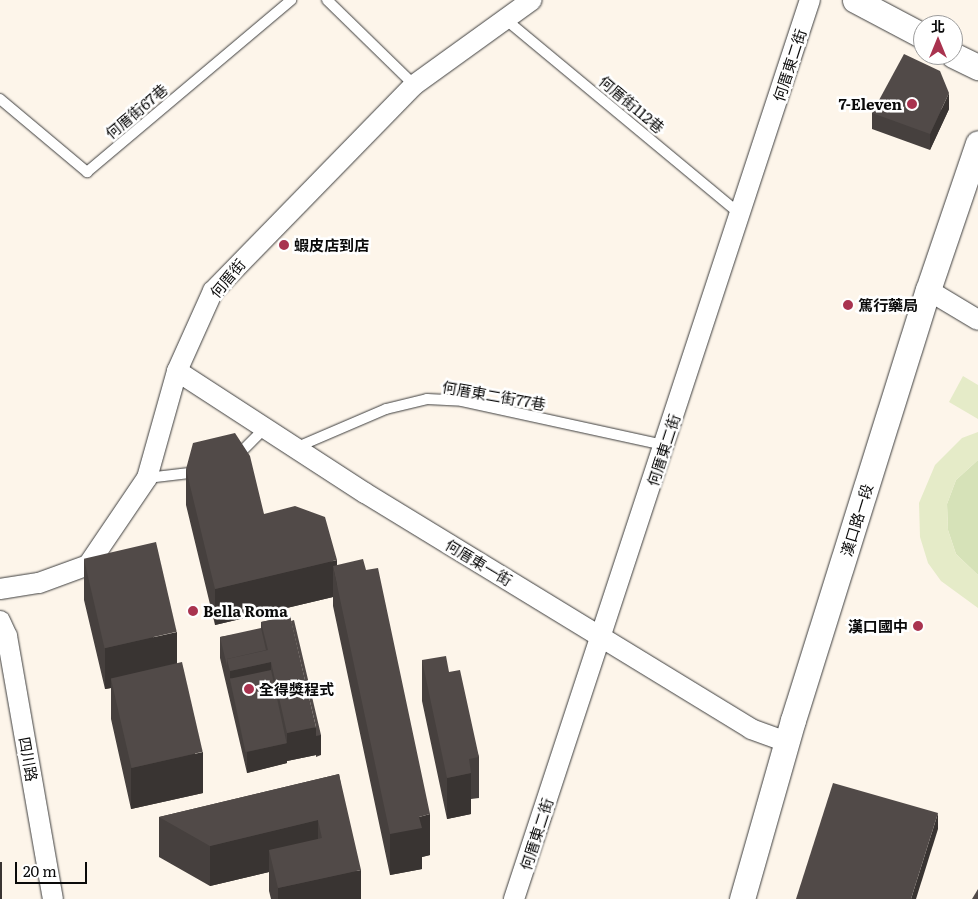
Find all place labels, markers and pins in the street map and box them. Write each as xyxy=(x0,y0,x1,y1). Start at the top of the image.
place label: 7-Eleven xyxy=(838,95,902,113)
marker: 7-Eleven xyxy=(906,98,918,110)
place label: 蝦皮店到店 xyxy=(294,236,369,254)
marker: 蝦皮店到店 xyxy=(278,239,290,251)
place label: 篤行藥局 xyxy=(858,296,918,314)
marker: 篤行藥局 xyxy=(842,299,854,311)
place label: Bella Roma xyxy=(203,602,288,620)
marker: Bella Roma xyxy=(187,605,199,617)
place label: 漢口國中 xyxy=(848,617,908,635)
marker: 漢口國中 xyxy=(912,620,924,632)
place label: 全得獎程式 xyxy=(259,680,334,698)
marker: 全得獎程式 xyxy=(243,683,255,695)

